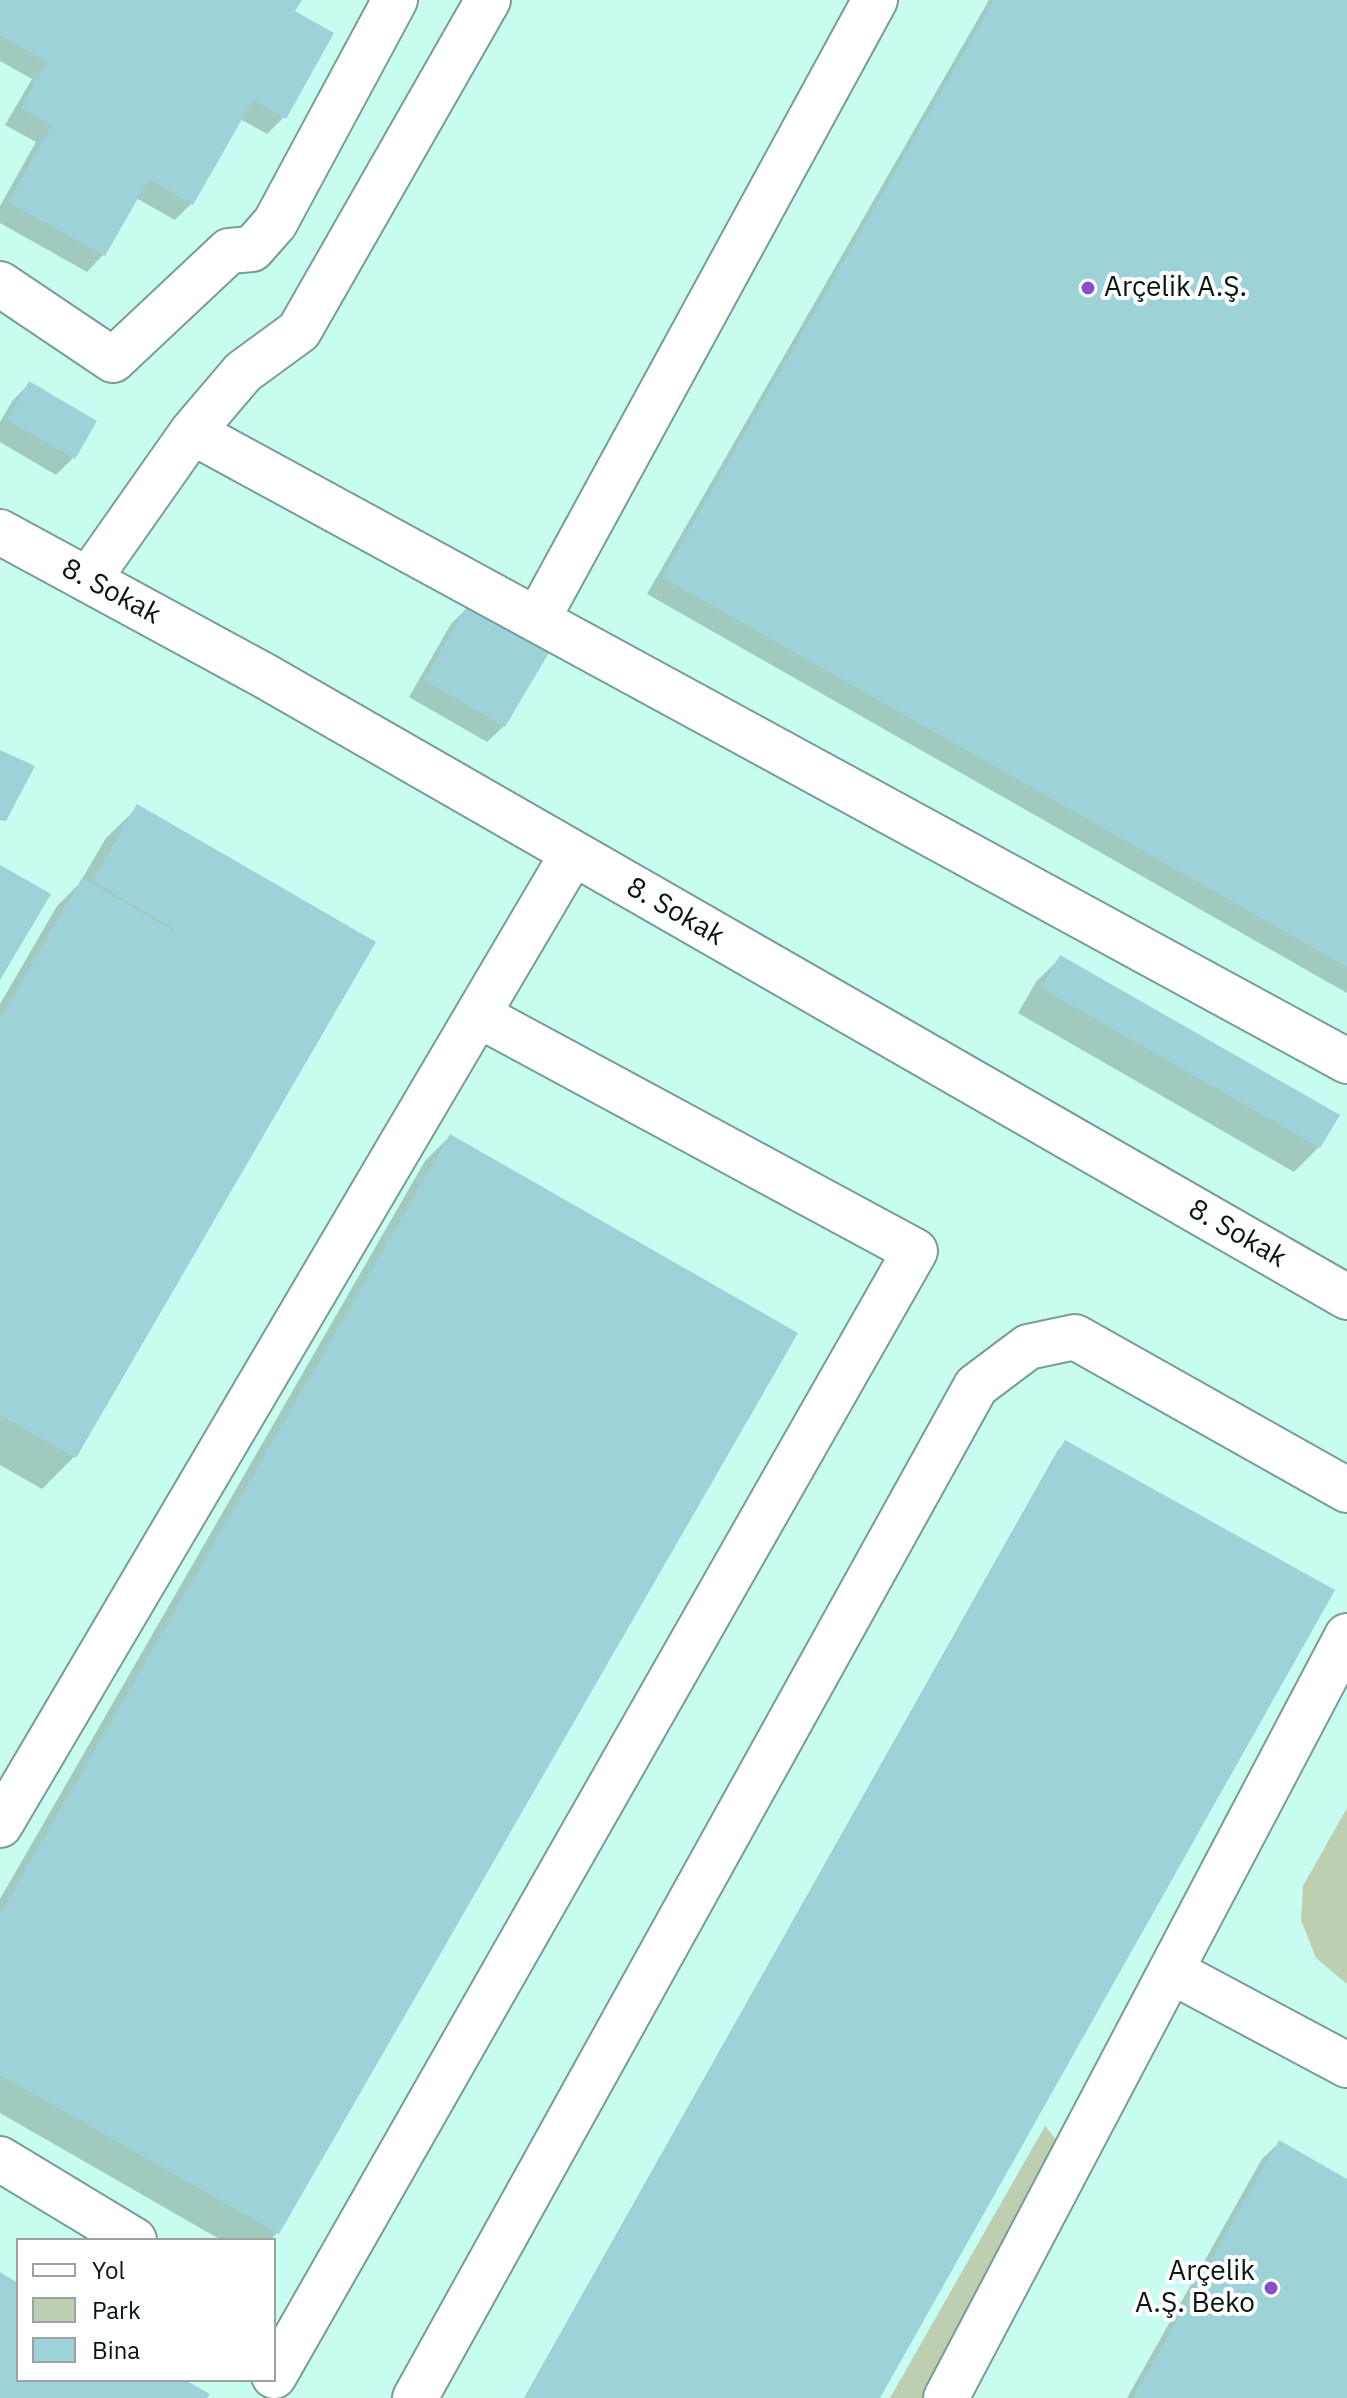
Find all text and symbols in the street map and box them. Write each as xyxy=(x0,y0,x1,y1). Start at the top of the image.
place label: Arçelik A.Ş. xyxy=(1104,271,1247,305)
marker: Arçelik A.Ş. xyxy=(1079,279,1097,297)
street label: 8. Sokak xyxy=(56,552,166,632)
street label: 8. Sokak xyxy=(620,871,730,953)
street label: 8. Sokak xyxy=(1182,1193,1292,1275)
legend xyxy=(16,2238,276,2382)
text: Yol xyxy=(92,2254,125,2286)
place label: Arçelik A.Ş. Beko xyxy=(1135,2255,1255,2321)
marker: Arçelik A.Ş. Beko xyxy=(1262,2279,1280,2297)
text: Park xyxy=(92,2294,141,2326)
text: Bina xyxy=(92,2334,140,2366)

